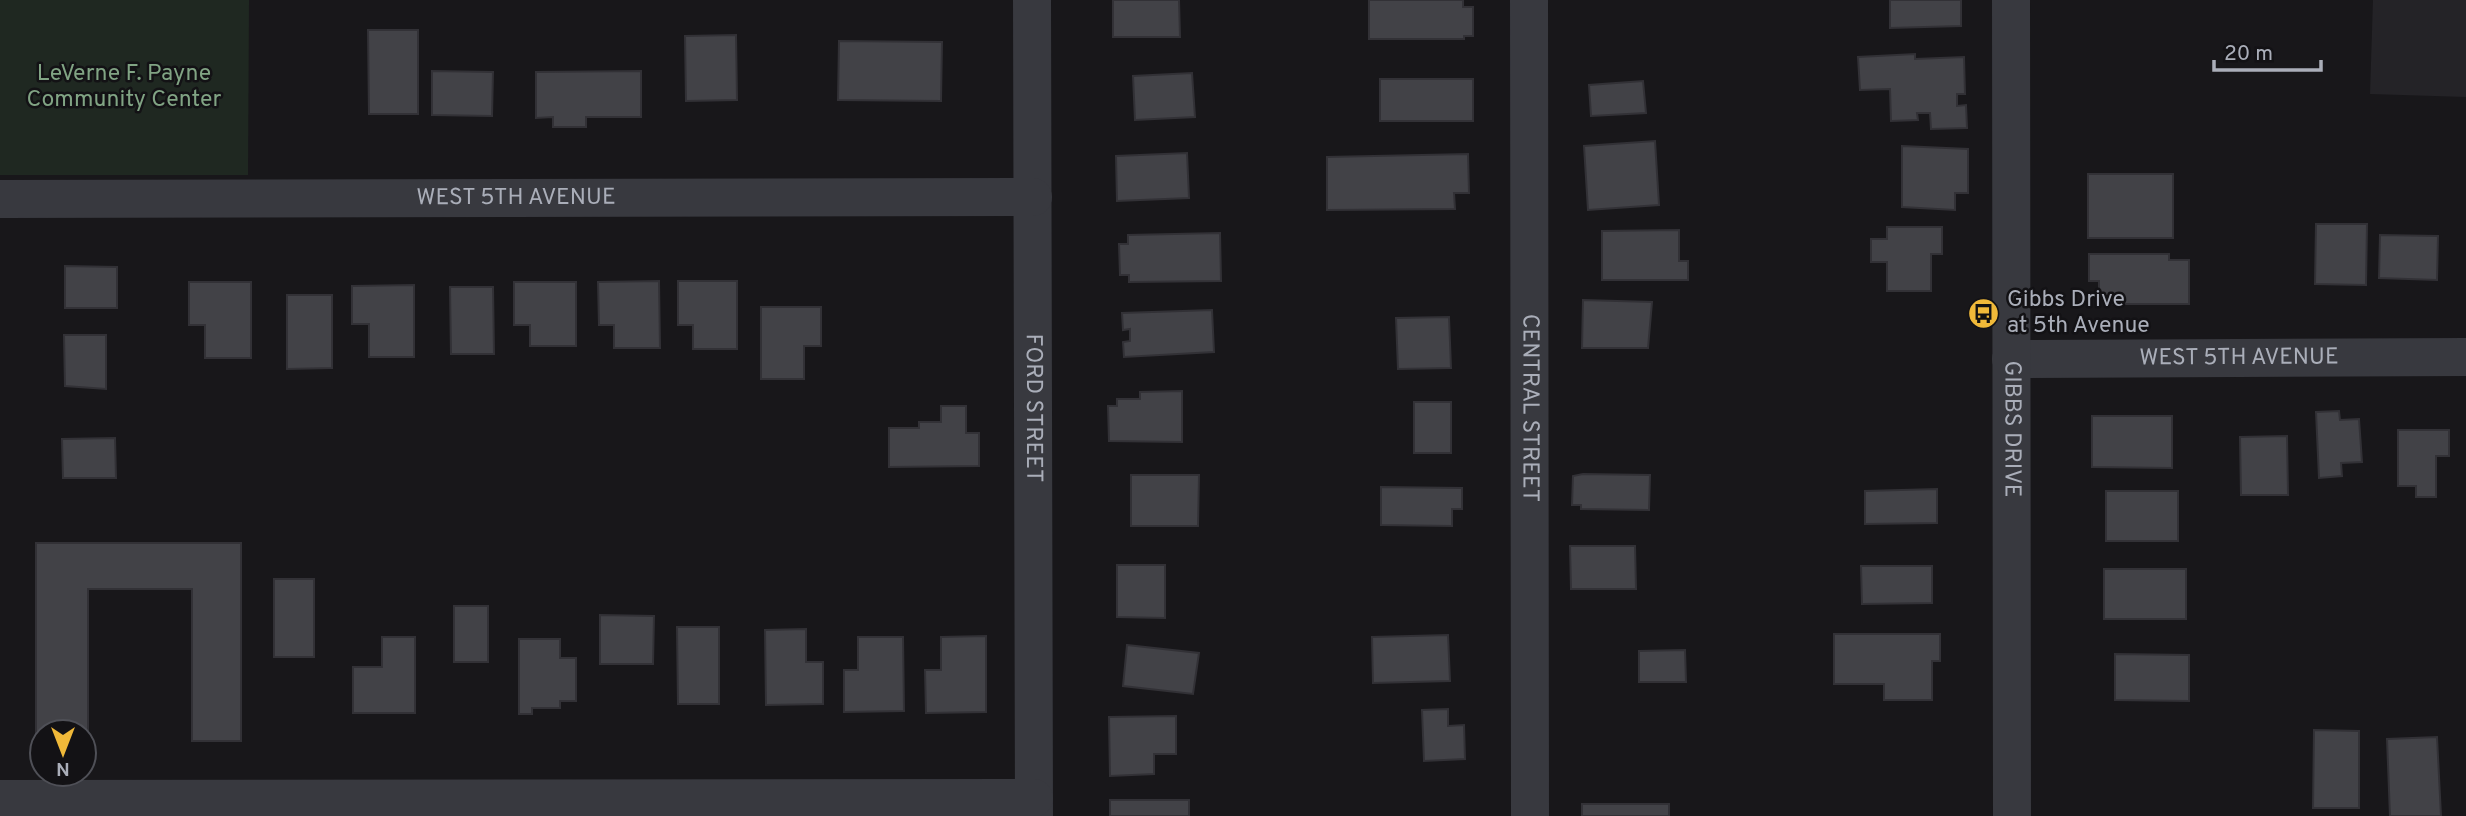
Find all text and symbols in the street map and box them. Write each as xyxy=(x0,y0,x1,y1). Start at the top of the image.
scale bar xyxy=(2214,28,2321,72)
text: 20 m xyxy=(2224,41,2273,68)
park label: LeVerne F. Payne Community Center xyxy=(27,60,222,115)
street label: WEST 5TH AVENUE xyxy=(416,183,616,213)
place label: Gibbs Drive at 5th Avenue xyxy=(2007,286,2150,341)
bus stop icon: Gibbs Drive at 5th Avenue xyxy=(1967,296,2001,330)
street label: CENTRAL STREET xyxy=(1515,314,1544,502)
street label: FORD STREET xyxy=(1018,334,1048,482)
street label: WEST 5TH AVENUE xyxy=(2139,343,2339,373)
street label: GIBBS DRIVE xyxy=(1997,360,2026,498)
north arrow xyxy=(28,718,98,788)
text: N xyxy=(56,756,70,780)

